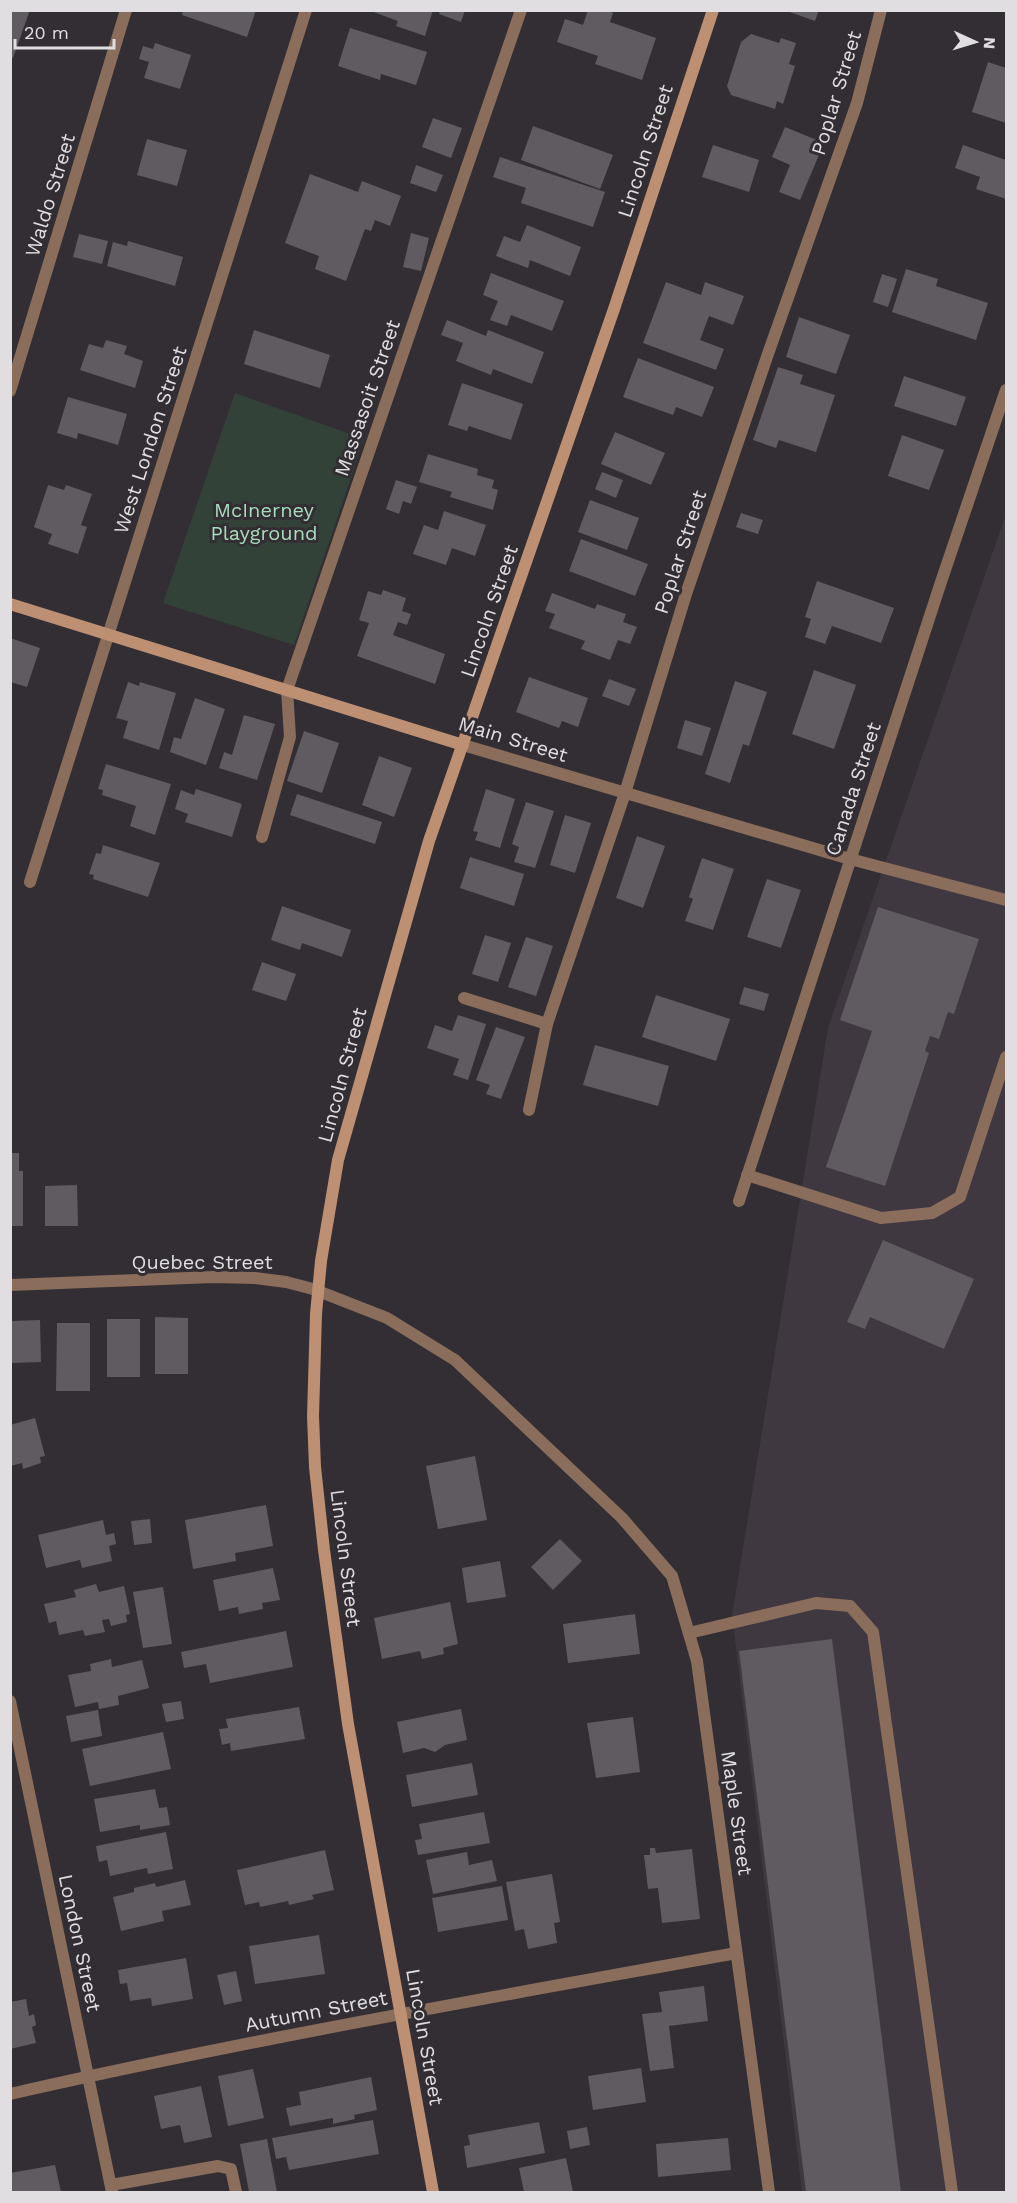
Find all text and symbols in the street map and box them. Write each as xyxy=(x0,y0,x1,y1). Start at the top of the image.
scale bar xyxy=(15,12,114,50)
north arrow xyxy=(945,12,1005,72)
text: 20 m xyxy=(24,22,69,43)
street label: Poplar Street xyxy=(806,27,866,158)
text: N xyxy=(980,36,999,50)
street label: Lincoln Street xyxy=(612,81,678,221)
street label: Waldo Street xyxy=(20,130,80,259)
street label: Massasoit Street xyxy=(329,316,405,479)
street label: West London Street xyxy=(108,343,192,537)
street label: Poplar Street xyxy=(649,486,711,617)
park label: McInerney Playground xyxy=(210,498,318,545)
street label: Lincoln Street xyxy=(455,541,523,680)
street label: Main Street xyxy=(455,711,571,767)
street label: Canada Street xyxy=(820,719,886,859)
street label: Lincoln Street xyxy=(312,1004,372,1145)
street label: Quebec Street xyxy=(131,1250,273,1274)
street label: Lincoln Street xyxy=(326,1488,366,1629)
street label: Maple Street xyxy=(716,1749,758,1877)
street label: London Street xyxy=(54,1872,106,2015)
street label: Lincoln Street xyxy=(401,1967,449,2108)
street label: Autumn Street xyxy=(243,1985,390,2037)

